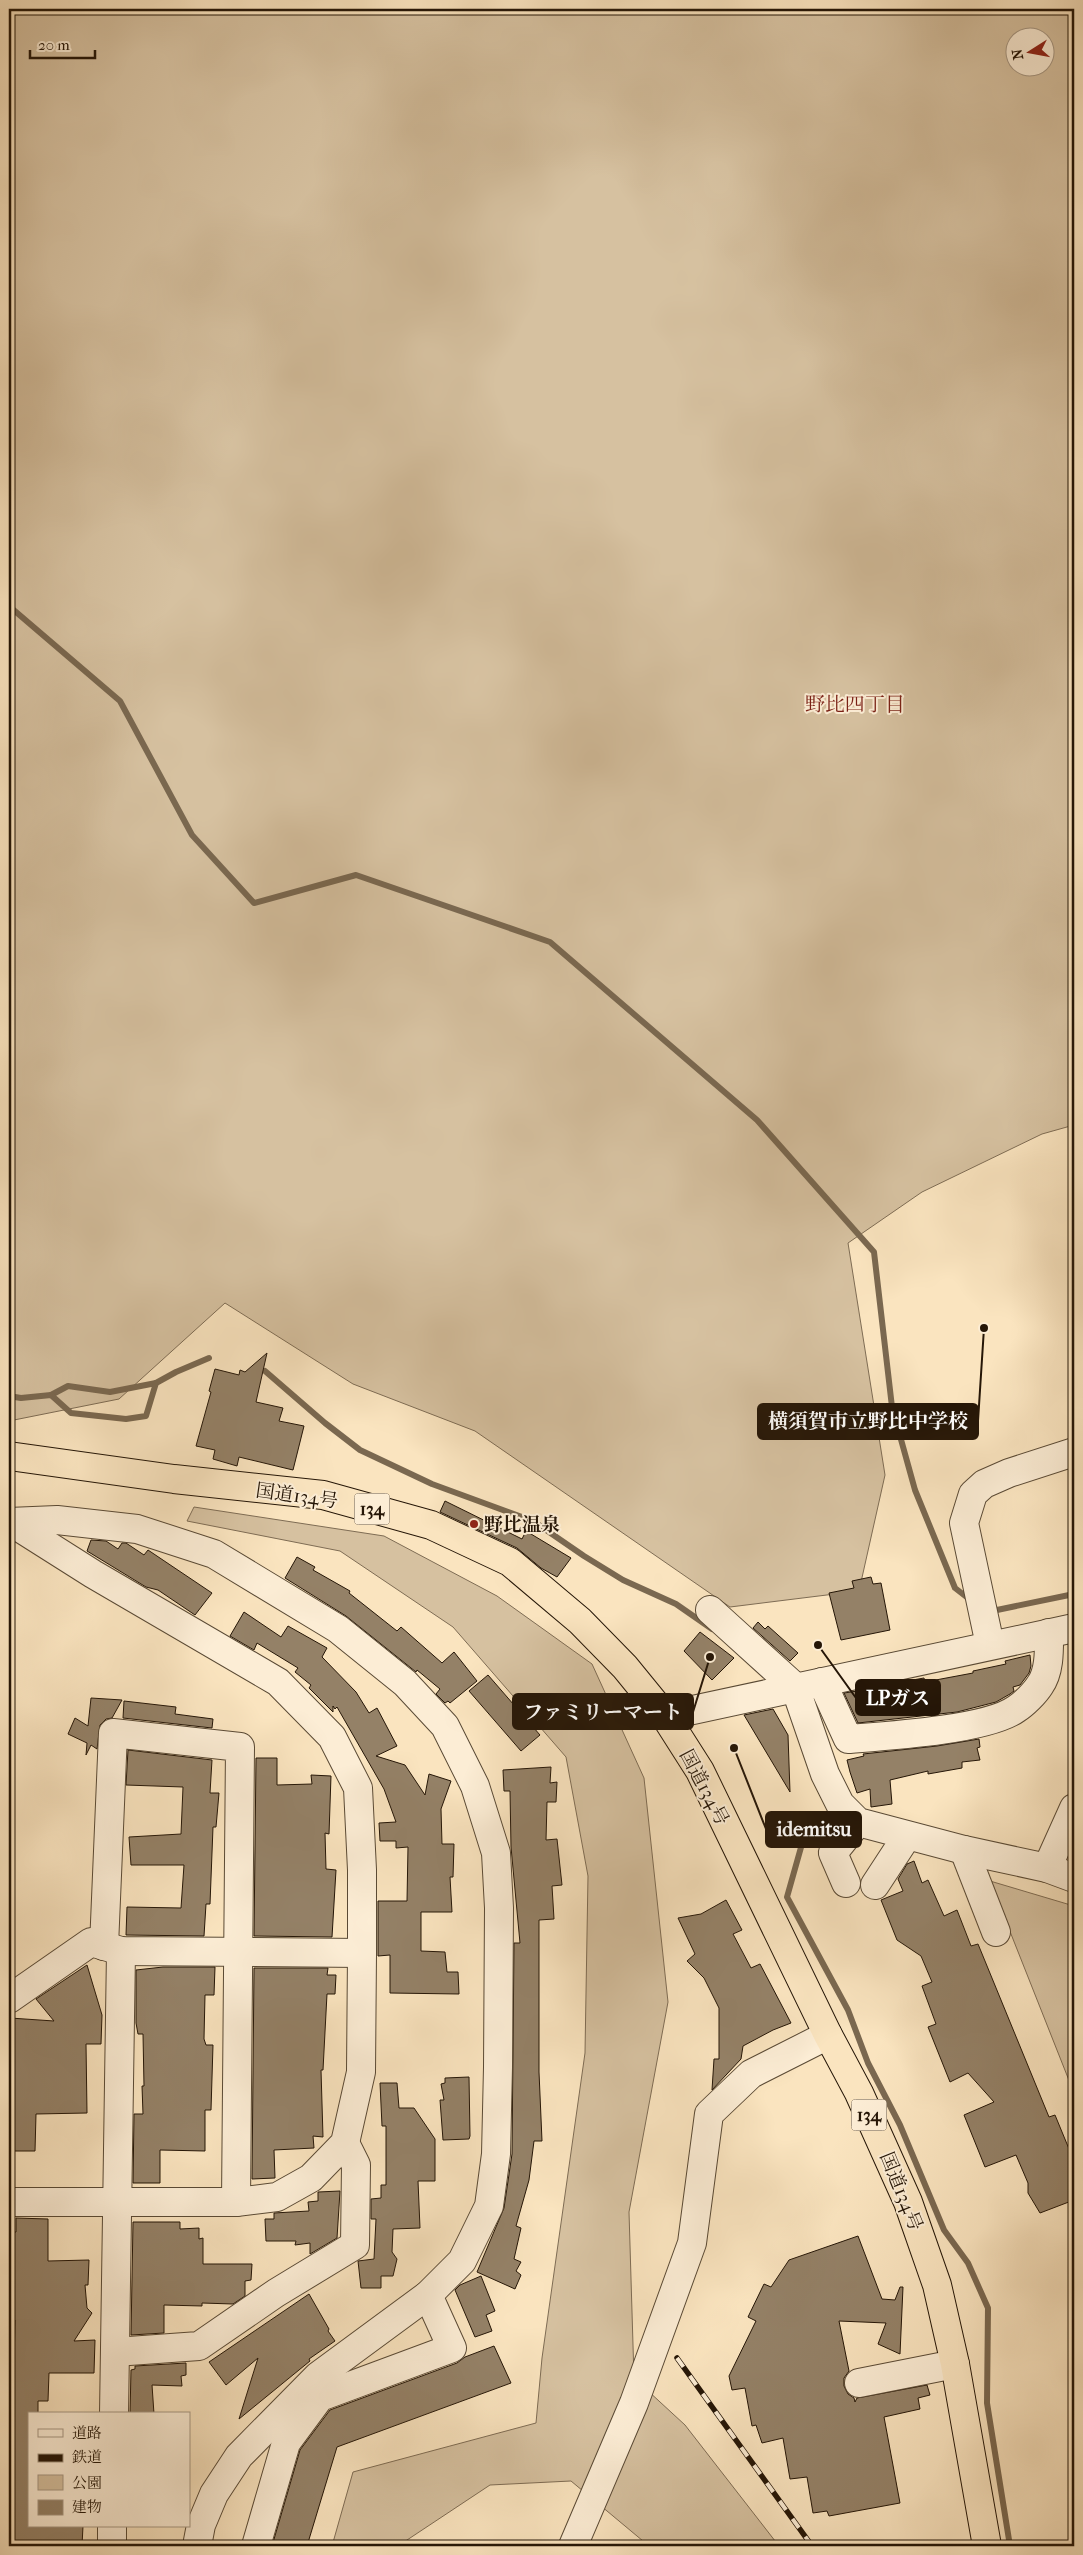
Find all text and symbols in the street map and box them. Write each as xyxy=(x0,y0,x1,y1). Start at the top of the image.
scale bar xyxy=(30,28,95,60)
north arrow xyxy=(1006,28,1056,78)
text: 20 m xyxy=(38,36,70,54)
text: N xyxy=(1008,47,1027,61)
district label: 野比四丁目 xyxy=(805,693,905,716)
callout: 横須賀市立野比中学校 xyxy=(758,1404,978,1439)
text: 横須賀市立野比中学校 xyxy=(768,1410,968,1433)
street label: 国道134号 xyxy=(254,1479,339,1513)
road number: 134 xyxy=(354,1494,390,1525)
place label: 野比温泉 xyxy=(484,1514,560,1536)
marker: 野比温泉 xyxy=(468,1518,480,1530)
callout: LPガス xyxy=(856,1680,940,1715)
text: LPガス xyxy=(866,1687,930,1710)
callout: ファミリーマート xyxy=(513,1694,693,1729)
text: ファミリーマート xyxy=(523,1701,683,1724)
street label: 国道134号 xyxy=(675,1746,733,1829)
callout: idemitsu xyxy=(766,1812,861,1847)
text: idemitsu xyxy=(776,1818,852,1841)
road number: 134 xyxy=(852,2100,886,2130)
street label: 国道134号 xyxy=(875,2149,927,2234)
legend xyxy=(28,2412,190,2528)
text: 道路 xyxy=(72,2424,102,2442)
text: 鉄道 xyxy=(72,2448,102,2466)
text: 公園 xyxy=(72,2474,102,2492)
text: 建物 xyxy=(72,2498,102,2516)

